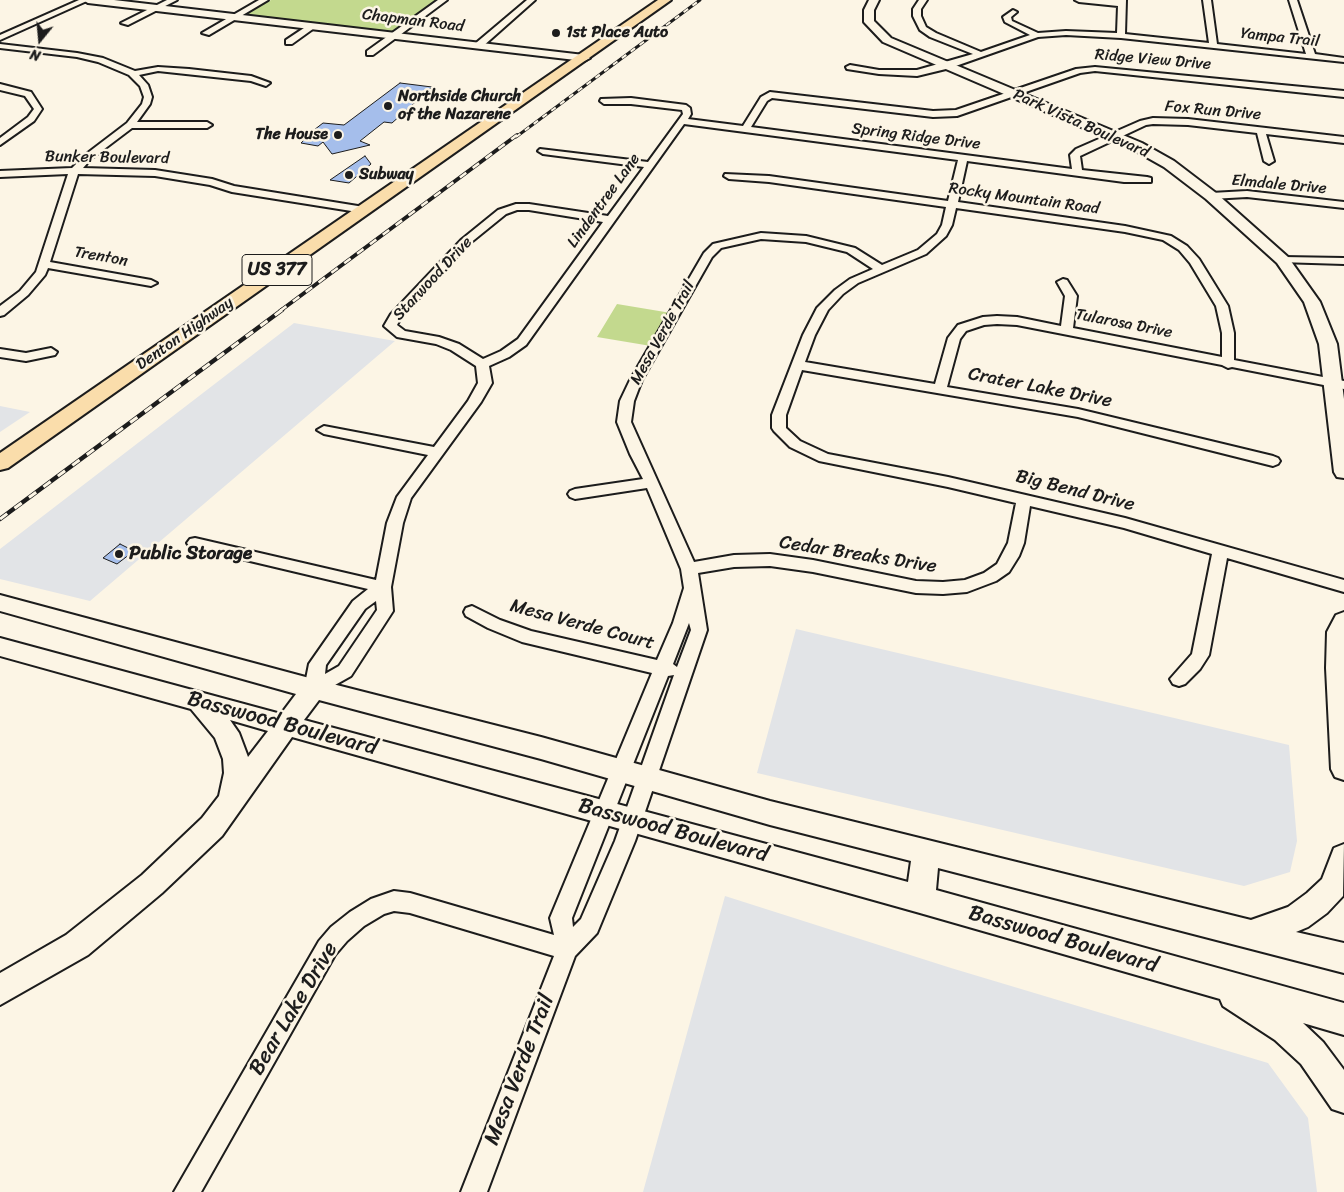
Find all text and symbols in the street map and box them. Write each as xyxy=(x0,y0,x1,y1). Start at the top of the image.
street label: Chapman Road xyxy=(361,5,465,37)
north arrow xyxy=(15,15,65,65)
place label: 1st Place Auto xyxy=(566,23,668,43)
street label: Yampa Trail xyxy=(1240,24,1320,52)
marker: 1st Place Auto xyxy=(550,27,562,39)
text: N xyxy=(27,41,44,68)
street label: Ridge View Drive xyxy=(1094,45,1212,75)
street label: Park Vista Boulevard xyxy=(1010,85,1152,163)
place label: Northside Church of the Nazarene xyxy=(398,87,521,125)
street label: Fox Run Drive xyxy=(1164,97,1262,125)
marker: Northside Church of the Nazarene xyxy=(382,100,394,112)
street label: Spring Ridge Drive xyxy=(850,120,982,154)
place label: The House xyxy=(255,125,328,145)
marker: The House xyxy=(332,129,344,141)
street label: Bunker Boulevard xyxy=(45,147,169,169)
street label: Lindentree Lane xyxy=(563,150,645,252)
place label: Subway xyxy=(359,165,414,185)
marker: Subway xyxy=(343,169,355,181)
street label: Elmdale Drive xyxy=(1231,171,1327,199)
street label: Rocky Mountain Road xyxy=(948,179,1100,219)
street label: Starwood Drive xyxy=(389,233,477,325)
street label: Trenton xyxy=(73,243,129,271)
road number: US 377 xyxy=(242,254,312,286)
street label: Mesa Verde Trail xyxy=(627,278,699,388)
street label: Denton Highway xyxy=(133,293,237,375)
street label: Tularosa Drive xyxy=(1074,305,1174,343)
street label: Crater Lake Drive xyxy=(966,363,1114,413)
street label: Big Bend Drive xyxy=(1013,465,1137,517)
street label: Cedar Breaks Drive xyxy=(778,531,938,579)
place label: Public Storage xyxy=(129,543,252,565)
marker: Public Storage xyxy=(113,548,125,560)
street label: Mesa Verde Court xyxy=(507,595,657,655)
street label: Basswood Boulevard xyxy=(184,686,380,762)
street label: Basswood Boulevard xyxy=(575,793,771,869)
street label: Basswood Boulevard xyxy=(965,900,1161,980)
street label: Bear Lake Drive xyxy=(244,938,344,1080)
street label: Mesa Verde Trail xyxy=(479,991,561,1149)

